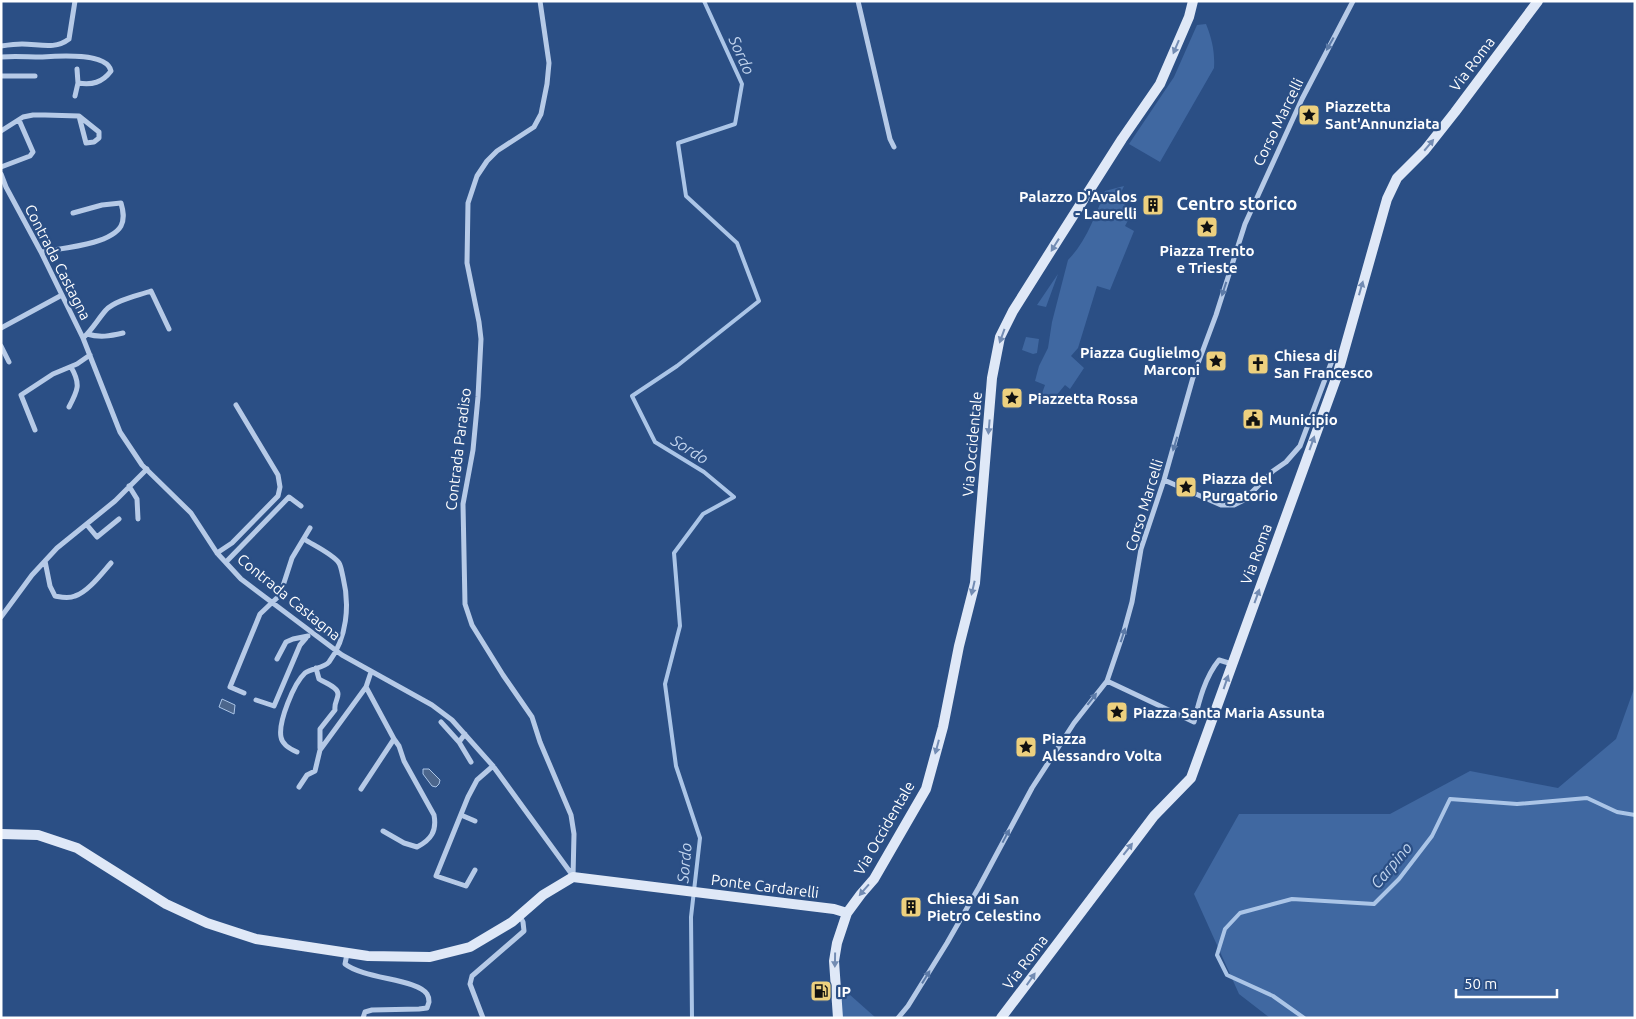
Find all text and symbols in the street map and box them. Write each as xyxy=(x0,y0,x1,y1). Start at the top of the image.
water label: Sordo xyxy=(725,32,759,77)
street label: Via Roma xyxy=(1446,34,1498,94)
one-way arrow xyxy=(1326,37,1334,52)
one-way arrow xyxy=(1172,40,1180,54)
street label: Corso Marcelli xyxy=(1249,75,1307,169)
place label: Piazzetta Sant'Annunziata xyxy=(1325,98,1440,132)
place icon: Piazzetta Sant'Annunziata xyxy=(1297,103,1321,127)
one-way arrow xyxy=(1423,138,1434,151)
place label: Palazzo D'Avalos - Laurelli xyxy=(1019,188,1137,222)
building icon: Palazzo D'Avalos - Laurelli xyxy=(1141,193,1165,217)
district label: Centro storico xyxy=(1177,193,1297,213)
street label: Contrada Castagna xyxy=(21,201,95,323)
place icon: Piazza Trento e Trieste xyxy=(1195,215,1219,239)
one-way arrow xyxy=(1050,238,1059,251)
place label: Piazza Trento e Trieste xyxy=(1160,242,1254,276)
one-way arrow xyxy=(1357,281,1365,296)
one-way arrow xyxy=(1220,282,1228,297)
one-way arrow xyxy=(998,329,1006,344)
place label: Piazza Guglielmo Marconi xyxy=(1080,344,1200,378)
place label: Chiesa di San Francesco xyxy=(1274,347,1373,381)
place icon: Piazza Guglielmo Marconi xyxy=(1204,349,1228,373)
church icon: Chiesa di San Francesco xyxy=(1246,352,1270,376)
place icon: Piazzetta Rossa xyxy=(1000,386,1024,410)
street label: Contrada Paradiso xyxy=(442,387,474,511)
place label: Piazzetta Rossa xyxy=(1028,390,1138,407)
street label: Via Occidentale xyxy=(959,391,985,497)
public building icon: Municipio xyxy=(1241,407,1265,431)
place label: Municipio xyxy=(1269,411,1338,428)
one-way arrow xyxy=(985,419,993,435)
water label: Sordo xyxy=(667,430,712,467)
one-way arrow xyxy=(1308,435,1316,450)
one-way arrow xyxy=(1170,437,1178,452)
street label: Corso Marcelli xyxy=(1122,457,1166,553)
place label: Piazza del Purgatorio xyxy=(1202,470,1278,504)
place icon: Piazza del Purgatorio xyxy=(1174,475,1198,499)
street label: Via Roma xyxy=(1237,521,1275,587)
street label: Contrada Castagna xyxy=(234,550,344,644)
one-way arrow xyxy=(969,581,977,596)
one-way arrow xyxy=(1253,588,1261,603)
one-way arrow xyxy=(1120,627,1127,642)
one-way arrow xyxy=(1222,674,1230,689)
one-way arrow xyxy=(1087,693,1098,706)
place icon: Piazza Santa Maria Assunta xyxy=(1105,700,1129,724)
place label: Piazza Santa Maria Assunta xyxy=(1133,704,1325,721)
place label: Piazza Alessandro Volta xyxy=(1042,730,1162,764)
place icon: Piazza Alessandro Volta xyxy=(1014,735,1038,759)
one-way arrow xyxy=(933,739,941,754)
street label: Via Occidentale xyxy=(850,778,918,878)
one-way arrow xyxy=(1002,829,1010,844)
water label: Carpino xyxy=(1367,838,1416,892)
water label: Sordo xyxy=(673,842,695,885)
one-way arrow xyxy=(1122,843,1133,856)
street label: Ponte Cardarelli xyxy=(710,871,820,901)
one-way arrow xyxy=(859,884,870,897)
place label: Chiesa di San Pietro Celestino xyxy=(927,890,1041,924)
building icon: Chiesa di San Pietro Celestino xyxy=(899,895,923,919)
street label: Via Roma xyxy=(999,932,1051,992)
one-way arrow xyxy=(831,952,839,968)
scale bar xyxy=(1456,966,1557,998)
one-way arrow xyxy=(921,971,930,984)
one-way arrow xyxy=(1026,972,1036,986)
text: 50 m xyxy=(1464,975,1497,992)
fuel station icon: IP xyxy=(809,979,833,1003)
place label: IP xyxy=(837,983,851,1000)

